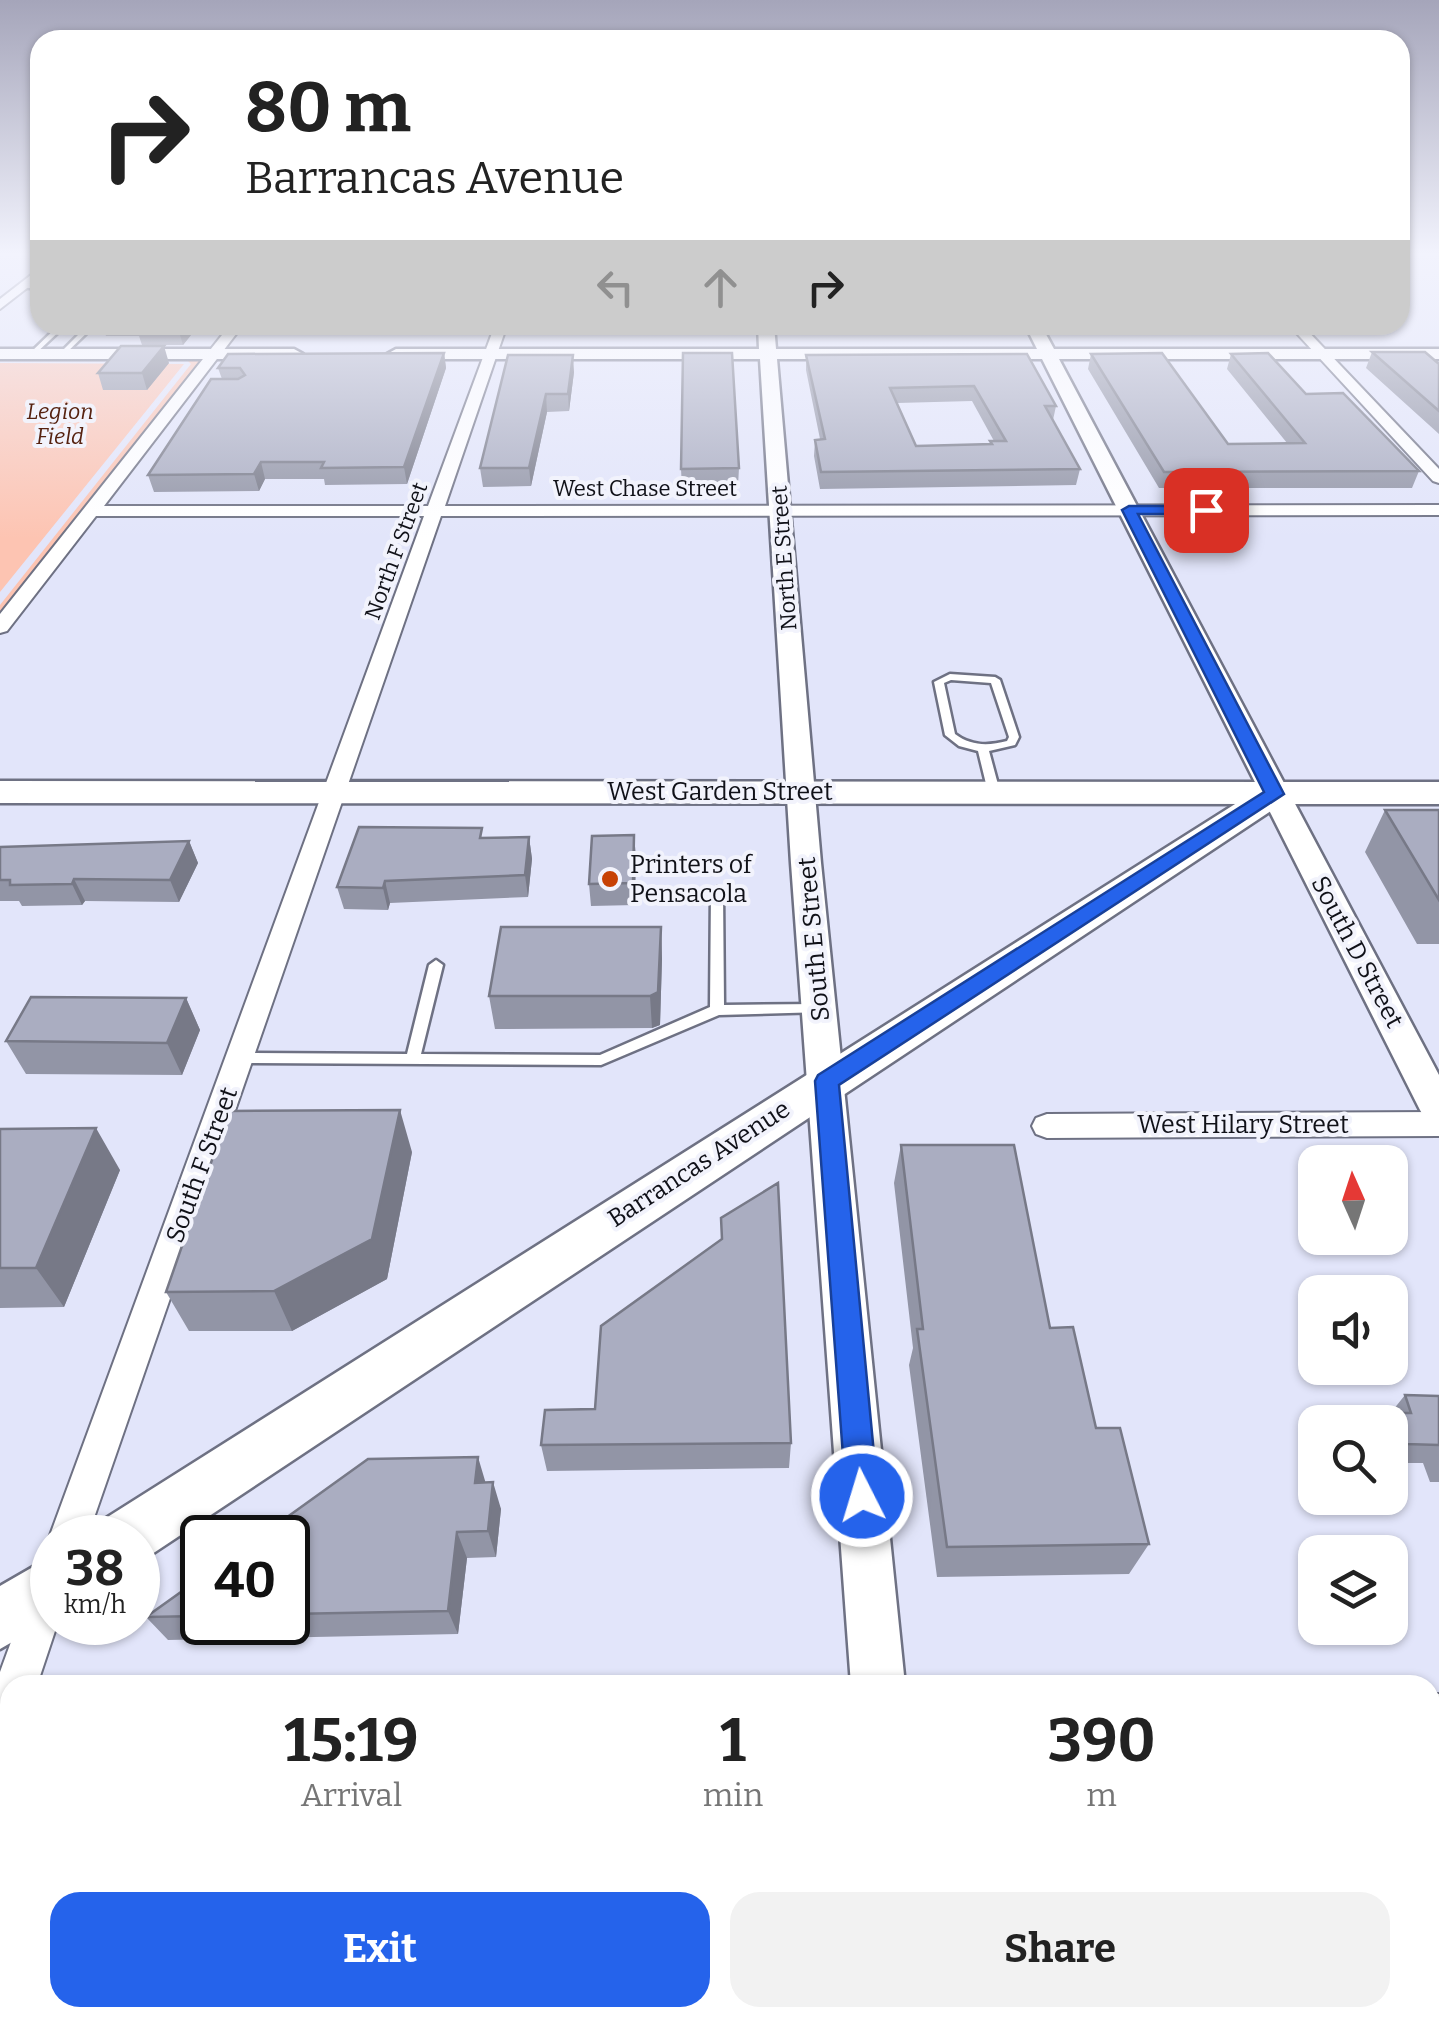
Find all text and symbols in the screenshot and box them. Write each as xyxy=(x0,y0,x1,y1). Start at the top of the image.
text: 80 m xyxy=(245,66,411,150)
icon: right xyxy=(80,70,210,200)
text: Barrancas Avenue xyxy=(245,151,624,205)
icon: left xyxy=(588,260,643,315)
icon: ahead xyxy=(693,260,748,315)
icon: right xyxy=(798,260,853,315)
park label: Legion Field xyxy=(27,398,93,450)
pin xyxy=(1164,468,1249,553)
street label: West Chase Street xyxy=(553,475,737,502)
street label: North F Street xyxy=(359,479,433,623)
icon: arrive xyxy=(1179,483,1234,538)
street label: North E Street xyxy=(765,484,803,631)
street label: West Garden Street xyxy=(607,777,833,807)
place label: Printers of Pensacola xyxy=(630,850,754,909)
street label: South E Street xyxy=(792,855,836,1023)
marker: Printers of Pensacola xyxy=(599,868,621,890)
street label: South D Street xyxy=(1304,871,1410,1033)
street label: South F Street xyxy=(160,1083,244,1247)
street label: Barrancas Avenue xyxy=(603,1094,795,1234)
street label: West Hilary Street xyxy=(1137,1110,1349,1140)
north arrow xyxy=(1298,1145,1408,1255)
map controls xyxy=(1298,1145,1408,1645)
button: sound xyxy=(1298,1275,1408,1385)
button: search xyxy=(1298,1405,1408,1515)
position arrow xyxy=(810,1444,914,1548)
speed limit sign: 40 xyxy=(180,1515,310,1645)
button: layers xyxy=(1298,1535,1408,1645)
text: 38 xyxy=(66,1538,124,1598)
text: km/h xyxy=(64,1590,126,1620)
text: 15:19 xyxy=(284,1705,418,1777)
text: 1 xyxy=(720,1705,746,1777)
text: 390 xyxy=(1048,1705,1156,1777)
text: Arrival xyxy=(301,1776,402,1814)
text: min xyxy=(703,1776,763,1814)
text: m xyxy=(1086,1776,1117,1814)
button: Exit xyxy=(50,1892,710,2007)
button: Share xyxy=(730,1892,1390,2007)

